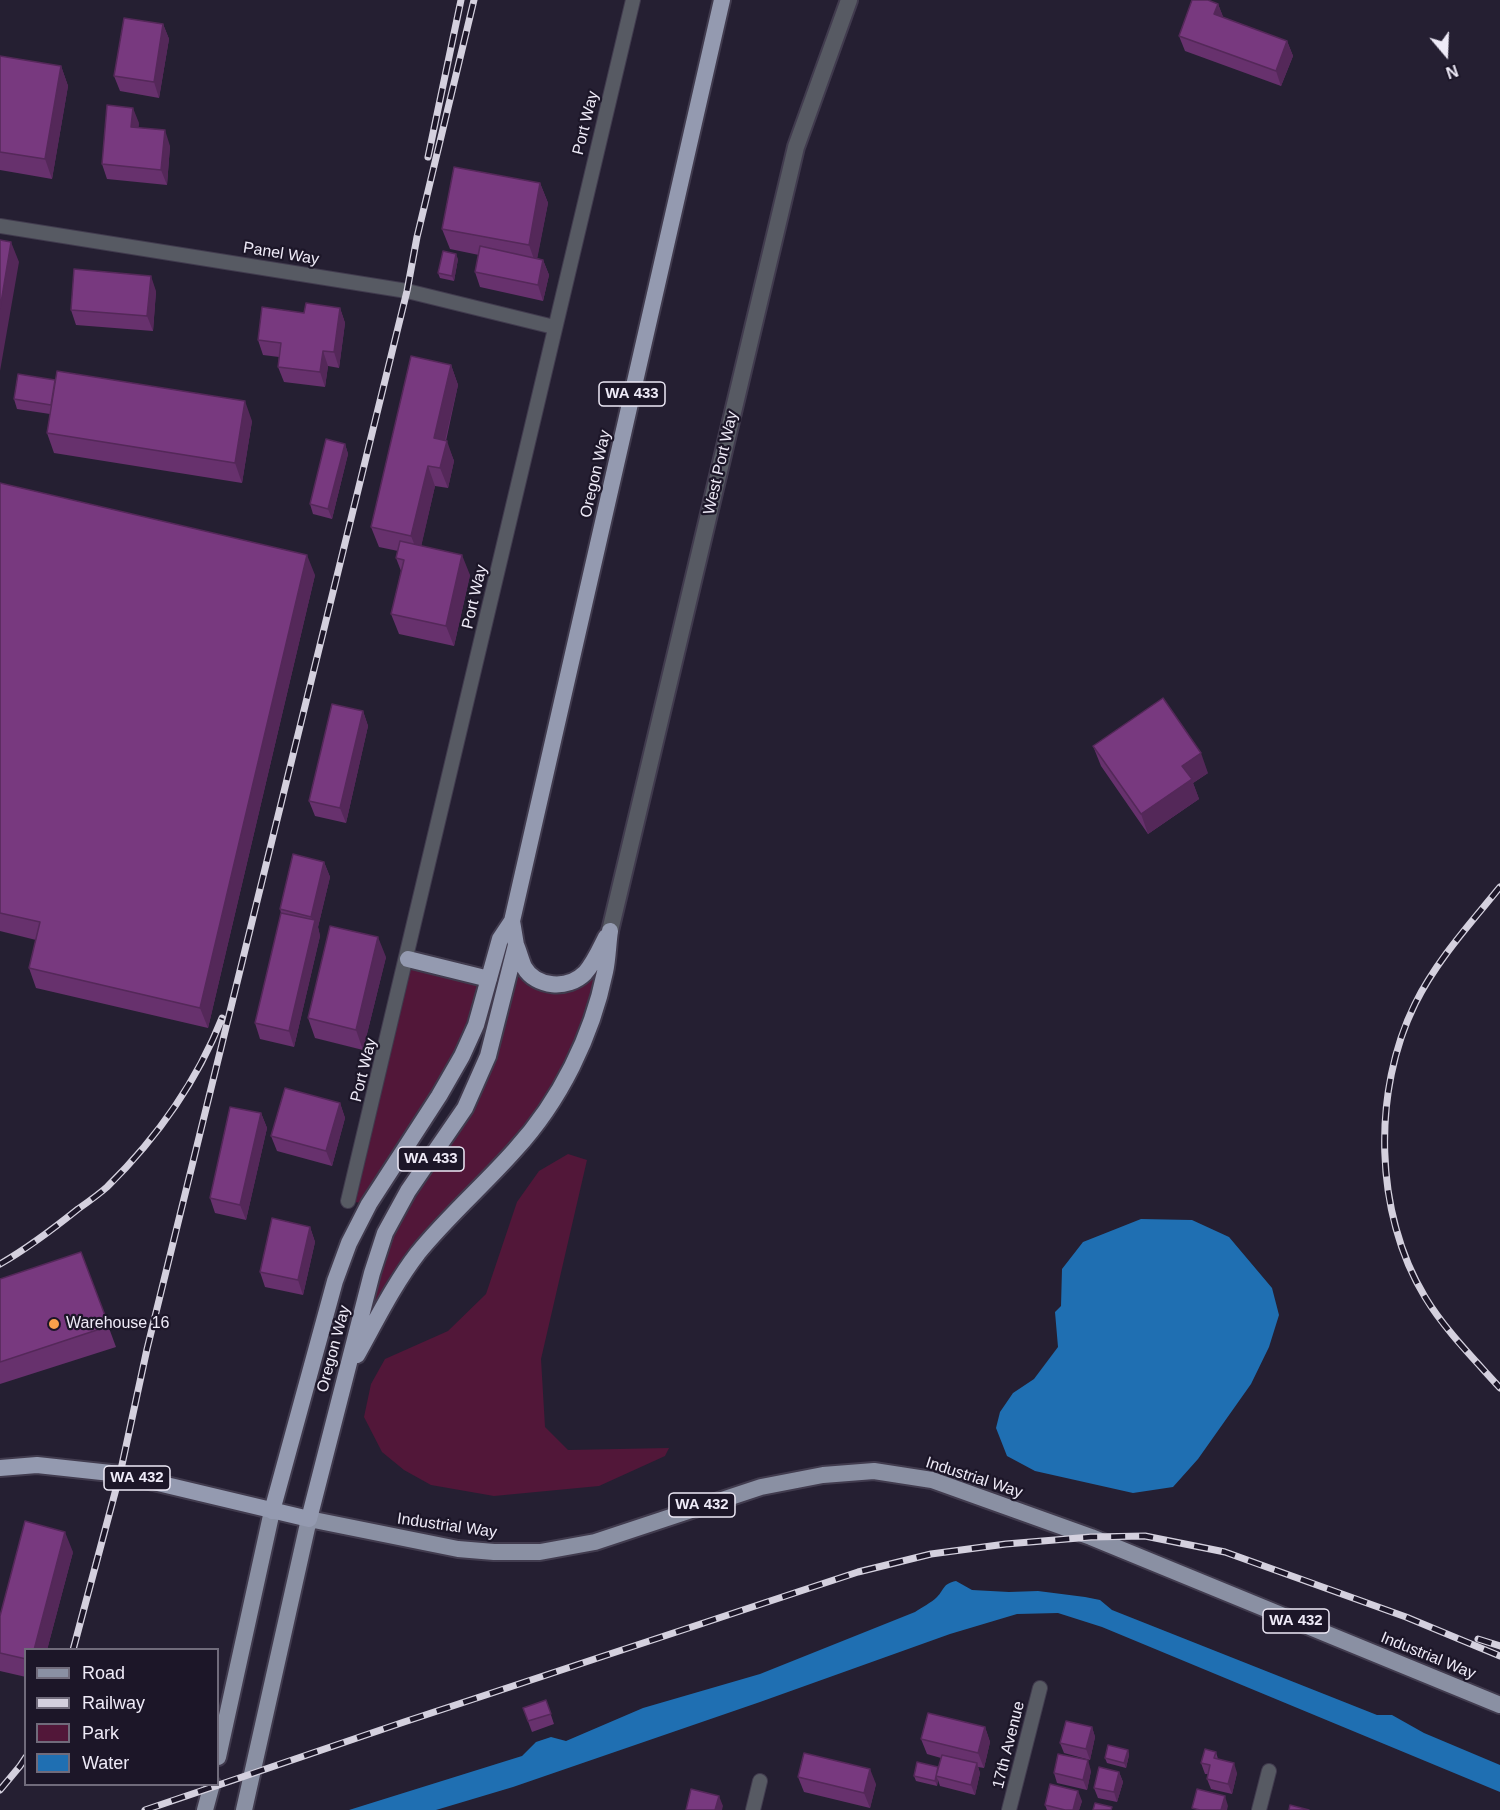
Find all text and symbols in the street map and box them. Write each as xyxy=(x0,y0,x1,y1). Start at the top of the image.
north arrow xyxy=(1416,24,1476,84)
text: N xyxy=(1444,62,1460,81)
street label: Port Way xyxy=(569,89,603,157)
street label: Panel Way xyxy=(242,239,320,269)
road number: WA 433 xyxy=(599,382,665,406)
street label: West Port Way xyxy=(700,409,742,517)
street label: Oregon Way xyxy=(577,428,615,520)
street label: Port Way xyxy=(458,563,492,631)
street label: Port Way xyxy=(347,1036,381,1104)
road number: WA 433 xyxy=(398,1147,464,1171)
street label: Oregon Way xyxy=(313,1303,355,1395)
place label: Warehouse 16 xyxy=(66,1314,169,1334)
marker: Warehouse 16 xyxy=(47,1317,61,1331)
street label: Industrial Way xyxy=(923,1453,1025,1503)
road number: WA 432 xyxy=(104,1466,170,1490)
road number: WA 432 xyxy=(669,1493,735,1517)
street label: Industrial Way xyxy=(396,1509,498,1543)
road number: WA 432 xyxy=(1263,1609,1329,1633)
street label: Industrial Way xyxy=(1378,1628,1478,1684)
legend xyxy=(24,1648,219,1786)
text: Road xyxy=(82,1663,125,1683)
text: Railway xyxy=(82,1693,145,1713)
street label: 17th Avenue xyxy=(989,1699,1029,1791)
text: Park xyxy=(82,1723,119,1743)
text: Water xyxy=(82,1753,129,1773)

